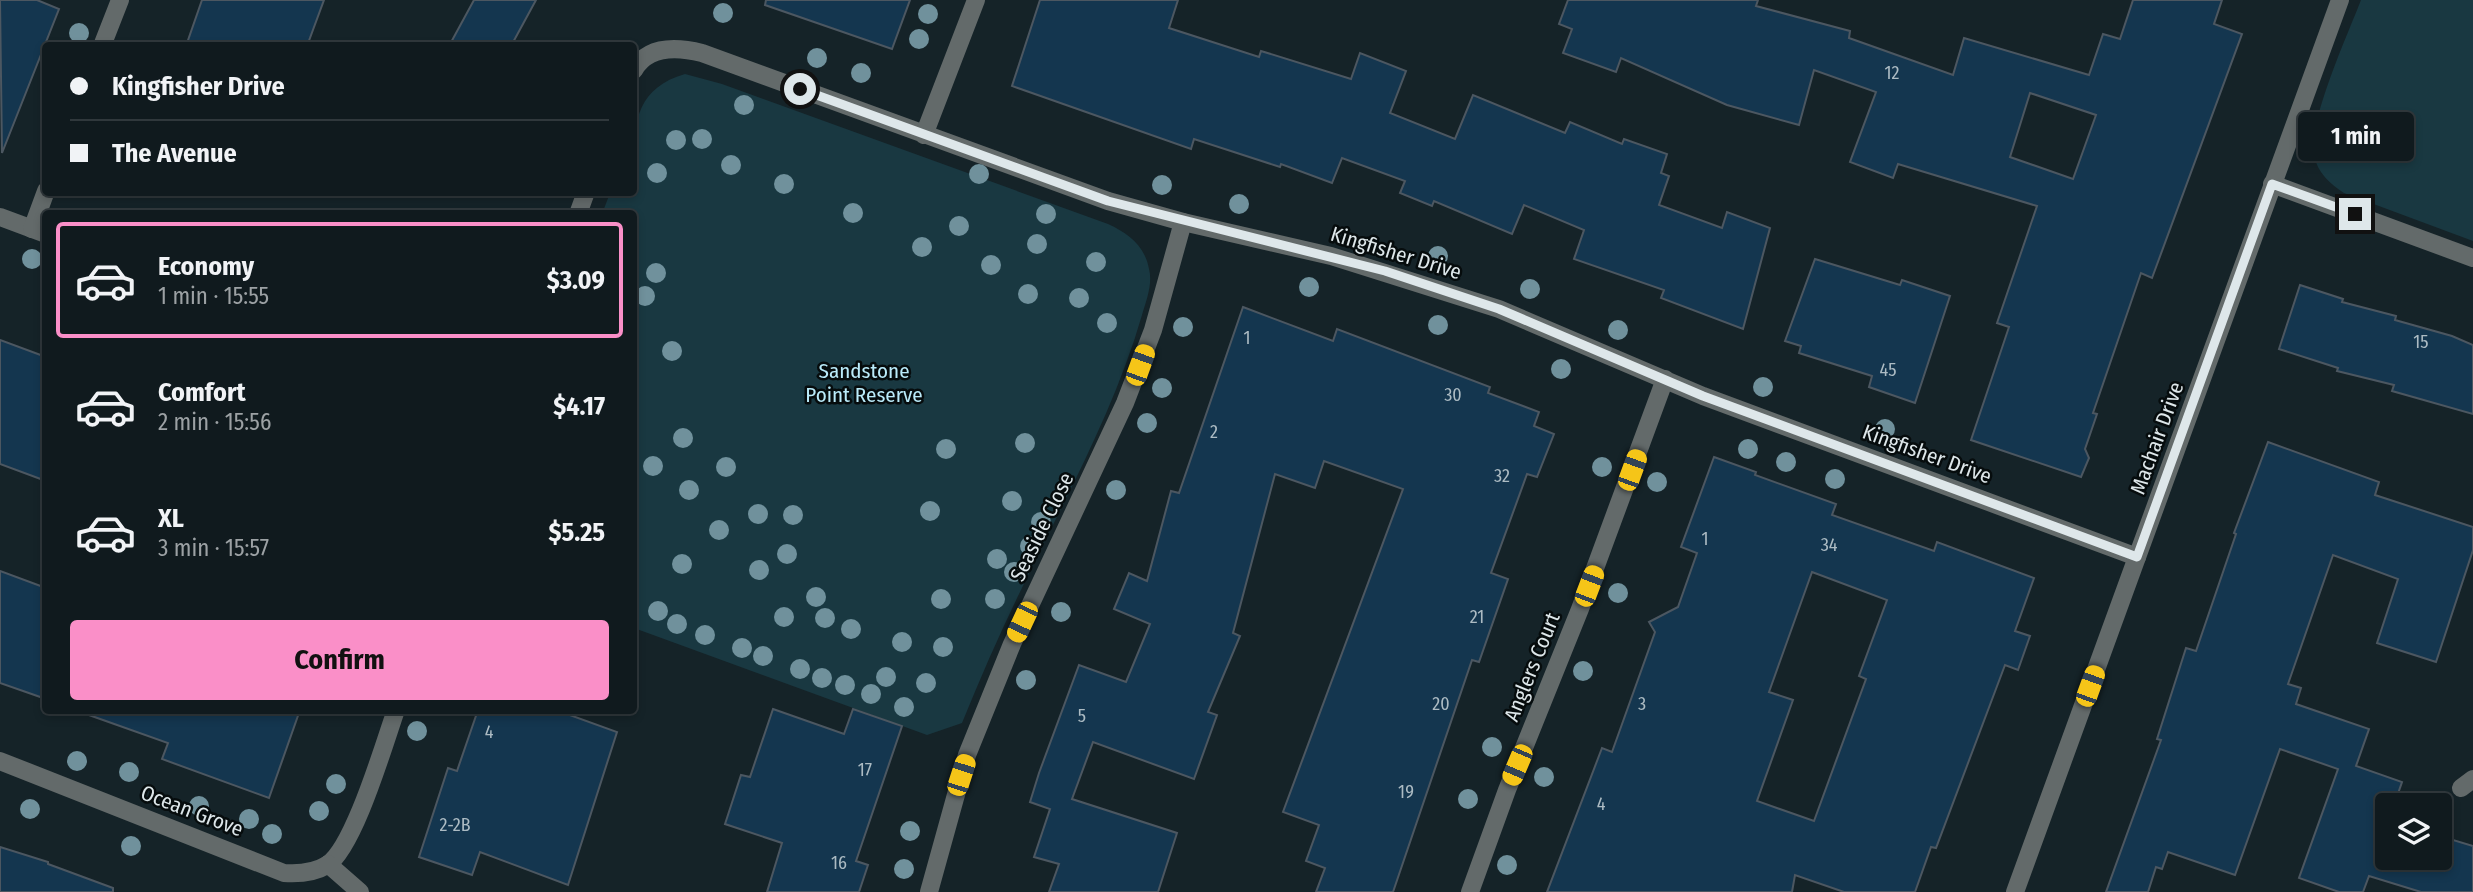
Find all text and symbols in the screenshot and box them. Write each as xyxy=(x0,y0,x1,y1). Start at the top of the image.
house number: 12 xyxy=(1885,62,1900,84)
text: Kingfisher Drive xyxy=(112,71,285,102)
route start xyxy=(784,73,816,105)
callout: 1 min xyxy=(2297,113,2413,162)
text: 1 min xyxy=(2331,122,2381,150)
text: The Avenue xyxy=(112,138,237,169)
route end xyxy=(2339,198,2371,230)
street label: Kingfisher Drive xyxy=(1327,221,1465,285)
icon: car xyxy=(74,249,137,312)
text: Economy xyxy=(158,251,254,282)
text: $3.09 xyxy=(547,265,605,296)
text: 1 min · 15:55 xyxy=(158,282,269,310)
house number: 1 xyxy=(1243,327,1251,349)
house number: 15 xyxy=(2413,331,2429,353)
car xyxy=(1123,342,1158,388)
park label: Sandstone Point Reserve xyxy=(805,358,923,408)
house number: 45 xyxy=(1880,359,1896,381)
icon: car xyxy=(74,375,137,438)
text: Comfort xyxy=(158,377,246,408)
street label: Machair Drive xyxy=(2125,378,2189,498)
house number: 30 xyxy=(1444,384,1462,406)
text: $4.17 xyxy=(553,391,605,422)
text: 2 min · 15:56 xyxy=(158,408,271,436)
street label: Kingfisher Drive xyxy=(1859,419,1995,489)
house number: 2 xyxy=(1210,421,1218,443)
car xyxy=(1615,447,1650,493)
house number: 32 xyxy=(1494,465,1510,487)
street label: Seaside Close xyxy=(1004,468,1080,586)
icon: car xyxy=(74,501,137,564)
text: XL xyxy=(158,503,184,534)
text: $5.25 xyxy=(549,517,605,548)
house number: 1 xyxy=(1701,528,1709,550)
text: 3 min · 15:57 xyxy=(158,534,269,562)
house number: 34 xyxy=(1821,534,1838,556)
car xyxy=(1572,563,1607,609)
car xyxy=(1004,599,1041,645)
house number: 21 xyxy=(1470,606,1484,628)
street label: Anglers Court xyxy=(1498,609,1566,725)
button: Confirm xyxy=(70,620,609,700)
car xyxy=(2073,663,2108,709)
house number: 20 xyxy=(1432,693,1450,715)
house number: 3 xyxy=(1638,693,1646,715)
house number: 5 xyxy=(1078,705,1086,727)
house number: 4 xyxy=(485,721,494,743)
car xyxy=(1500,742,1535,788)
car xyxy=(945,752,978,798)
house number: 17 xyxy=(858,759,872,781)
street label: Ocean Grove xyxy=(137,780,247,842)
house number: 19 xyxy=(1398,781,1414,803)
house number: 4 xyxy=(1597,793,1606,815)
map controls xyxy=(2375,793,2452,870)
button: layers xyxy=(2375,793,2452,870)
house number: 2-2B xyxy=(439,814,471,836)
house number: 16 xyxy=(831,852,847,874)

